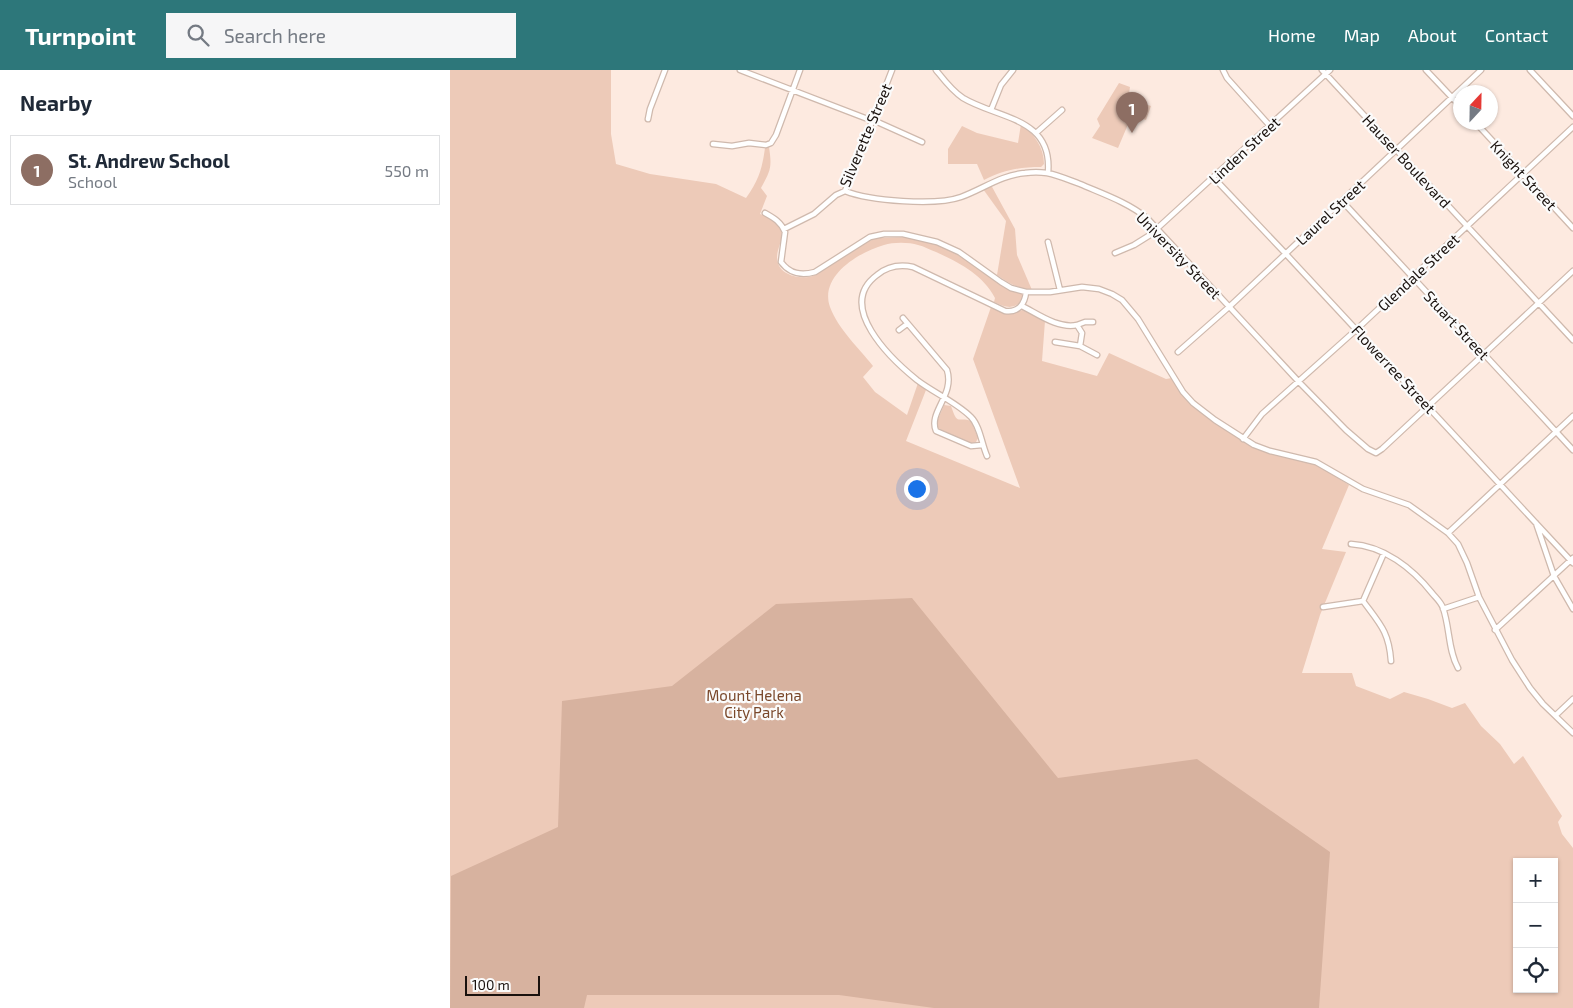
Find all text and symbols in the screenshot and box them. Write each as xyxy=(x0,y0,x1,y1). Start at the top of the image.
search box xyxy=(166,13,516,58)
text: Turnpoint xyxy=(25,21,136,50)
icon: search xyxy=(184,21,212,49)
text: Search here xyxy=(224,24,326,47)
text: Home xyxy=(1268,24,1316,46)
text: Map xyxy=(1344,24,1380,46)
text: About xyxy=(1408,24,1457,46)
text: Contact xyxy=(1485,24,1548,46)
street label: Silverette Street xyxy=(835,80,895,189)
north arrow xyxy=(1453,85,1498,130)
text: Nearby xyxy=(20,90,92,115)
pin: 1 xyxy=(1116,92,1148,133)
street label: Hauser Boulevard xyxy=(1359,111,1455,211)
street label: Linden Street xyxy=(1205,112,1283,187)
street label: Knight Street xyxy=(1487,136,1561,214)
text: St. Andrew School xyxy=(68,149,230,172)
text: 1 xyxy=(34,161,40,180)
text: 550 m xyxy=(385,161,429,180)
text: School xyxy=(68,172,117,191)
street label: Laurel Street xyxy=(1292,175,1368,248)
street label: University Street xyxy=(1133,208,1225,302)
street label: Glendale Street xyxy=(1373,229,1463,314)
street label: Stuart Street xyxy=(1421,287,1494,363)
street label: Flowerree Street xyxy=(1348,321,1440,417)
your location xyxy=(904,476,930,502)
park label: Mount Helena City Park xyxy=(706,686,802,721)
map controls xyxy=(1513,858,1558,993)
button: + xyxy=(1513,858,1558,903)
button: − xyxy=(1513,903,1558,948)
button: locate xyxy=(1513,948,1558,993)
scale bar xyxy=(465,973,540,996)
text: 100 m xyxy=(472,976,510,993)

